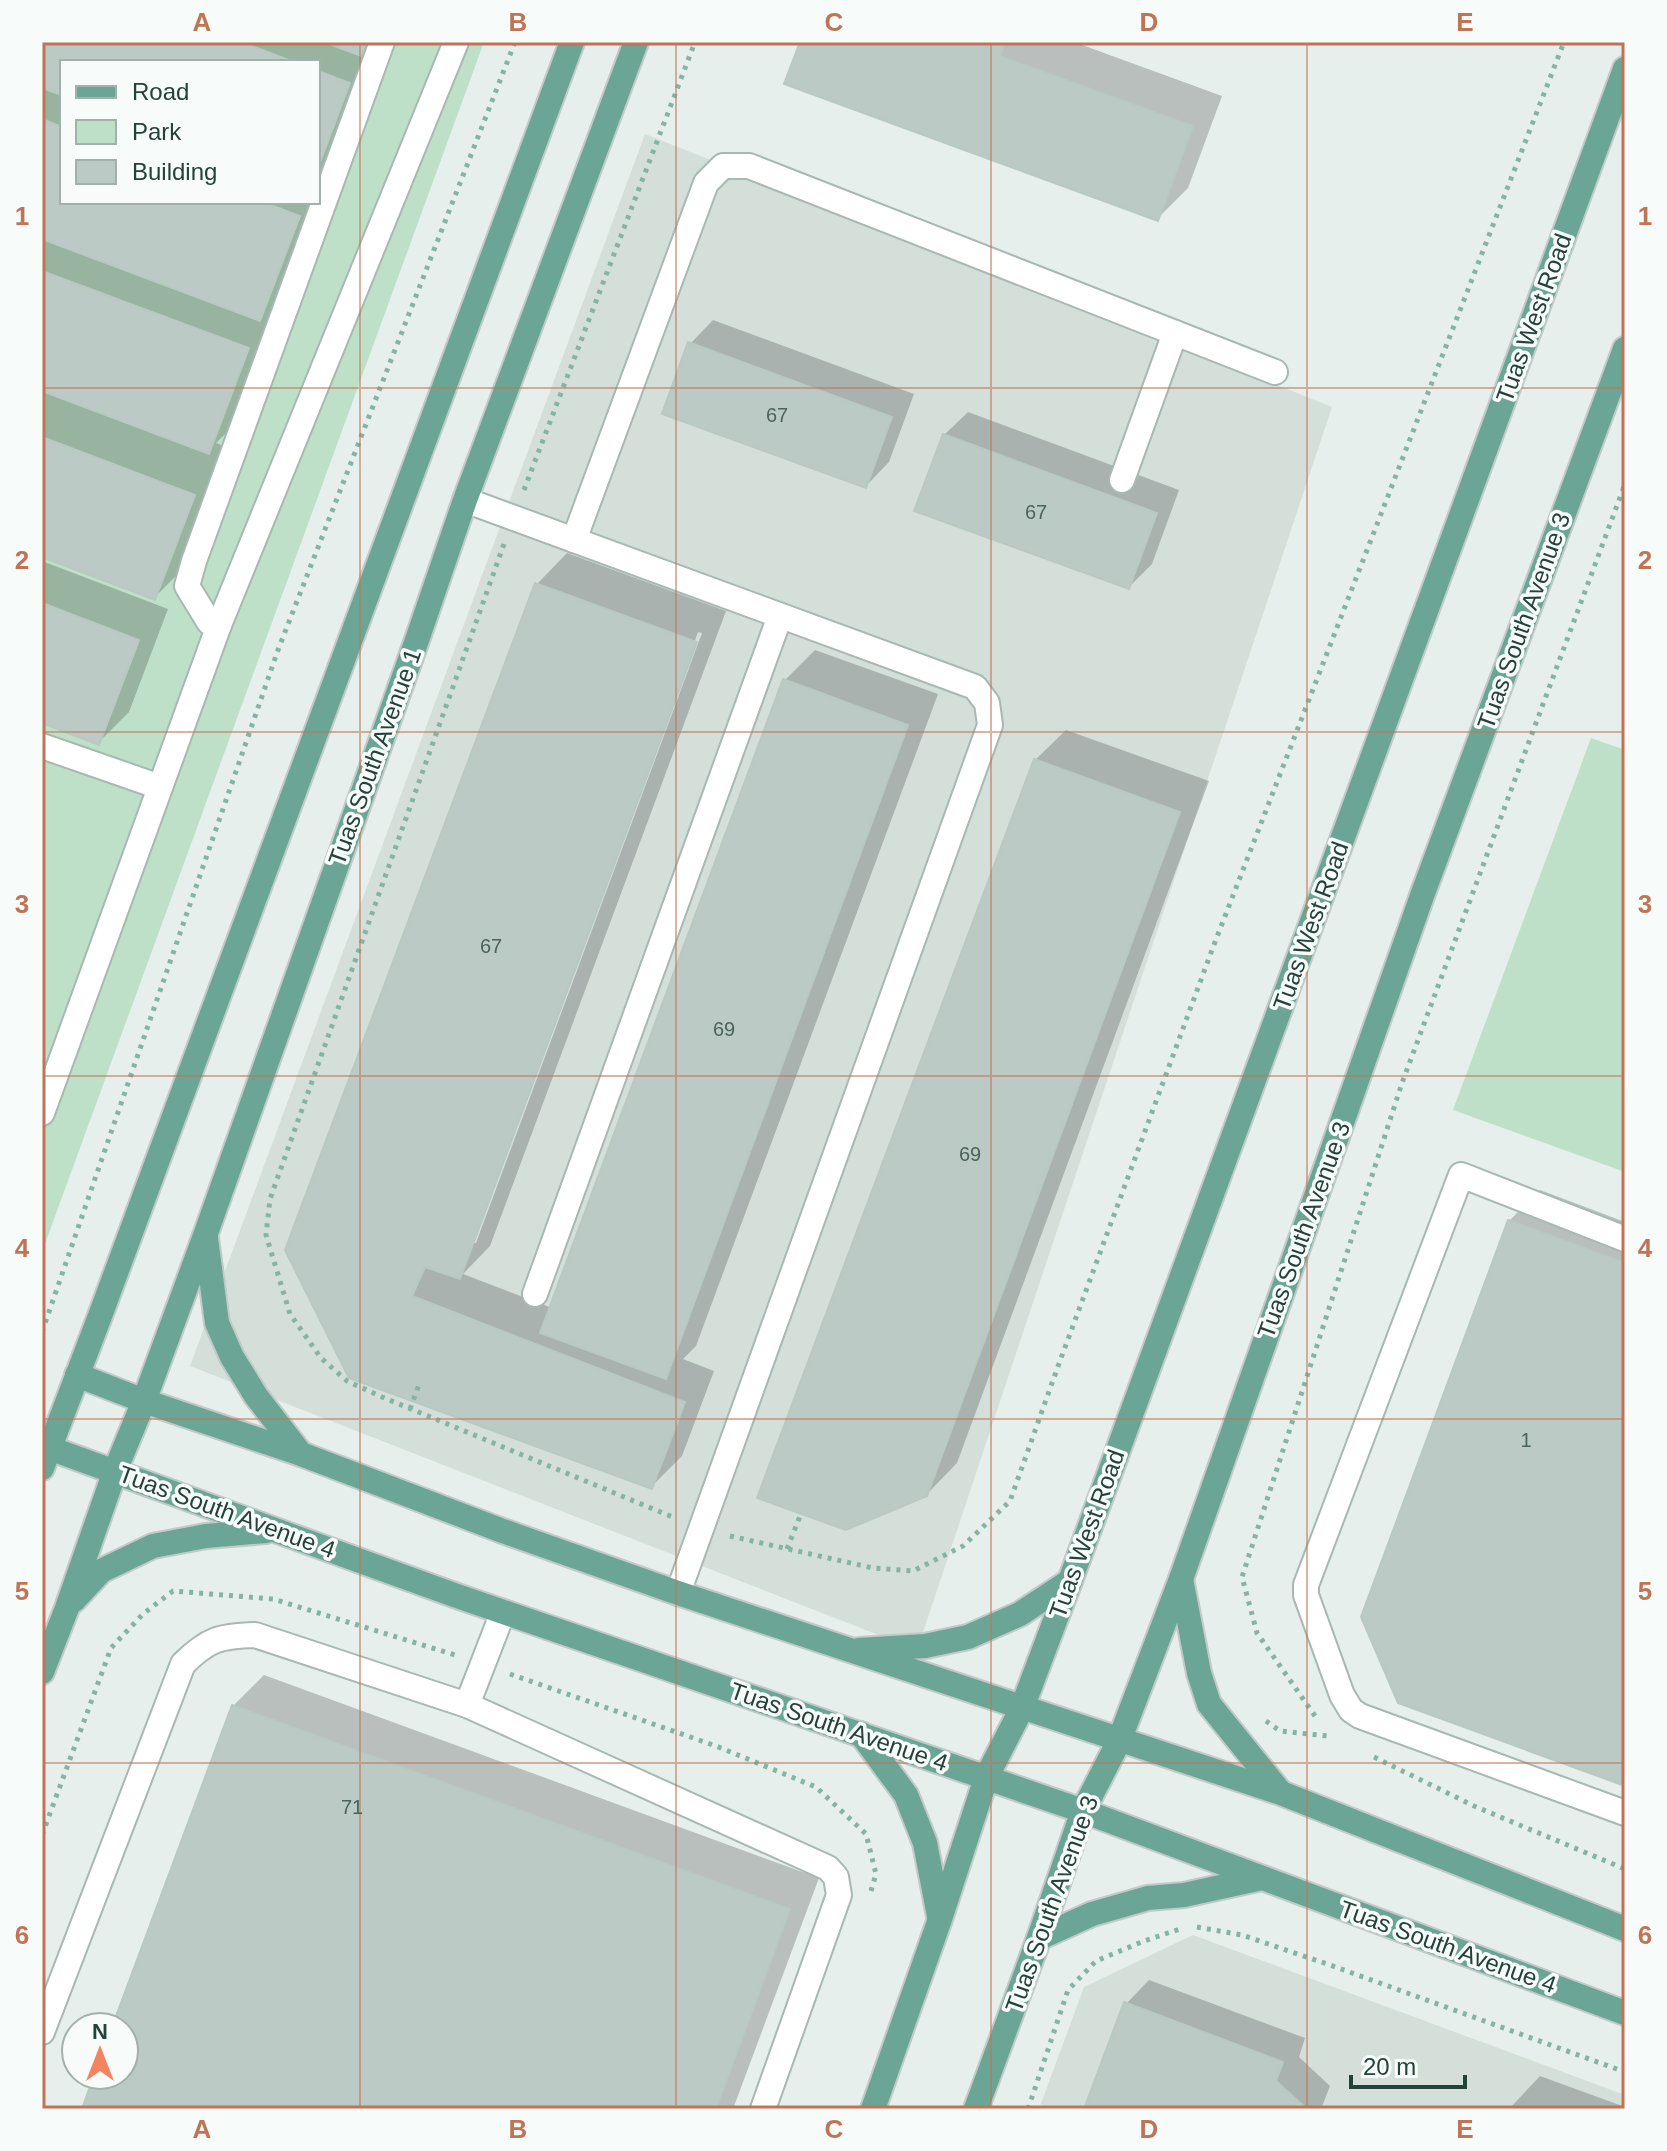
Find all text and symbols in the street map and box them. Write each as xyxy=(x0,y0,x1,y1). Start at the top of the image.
text: A xyxy=(193,7,212,37)
text: B xyxy=(509,7,527,37)
text: C xyxy=(825,7,844,37)
text: D xyxy=(1140,7,1158,37)
text: E xyxy=(1456,7,1474,37)
legend xyxy=(60,60,320,204)
text: Road xyxy=(132,78,189,105)
text: Park xyxy=(132,118,182,145)
text: Building xyxy=(132,158,217,185)
text: 1 xyxy=(15,201,29,231)
text: 1 xyxy=(1638,201,1652,231)
street label: Tuas West Road xyxy=(1491,230,1577,406)
house number: 67 xyxy=(766,404,788,426)
house number: 67 xyxy=(1025,501,1047,523)
street label: Tuas South Avenue 3 xyxy=(1472,509,1575,733)
text: 2 xyxy=(15,545,29,575)
text: 2 xyxy=(1638,545,1652,575)
street label: Tuas South Avenue 1 xyxy=(323,645,426,869)
street label: Tuas West Road xyxy=(1268,838,1354,1014)
text: 3 xyxy=(15,889,29,919)
text: 3 xyxy=(1638,889,1652,919)
house number: 67 xyxy=(480,935,502,957)
house number: 69 xyxy=(713,1018,735,1040)
street label: Tuas South Avenue 3 xyxy=(1252,1118,1355,1342)
house number: 69 xyxy=(959,1143,981,1165)
text: 4 xyxy=(15,1233,30,1263)
text: 4 xyxy=(1638,1233,1653,1263)
house number: 1 xyxy=(1520,1429,1532,1451)
street label: Tuas West Road xyxy=(1044,1446,1130,1622)
street label: Tuas South Avenue 4 xyxy=(115,1460,339,1563)
text: 5 xyxy=(15,1576,29,1606)
text: 5 xyxy=(1638,1576,1652,1606)
street label: Tuas South Avenue 4 xyxy=(727,1677,951,1776)
street label: Tuas South Avenue 3 xyxy=(1000,1792,1103,2016)
house number: 71 xyxy=(341,1796,363,1818)
street label: Tuas South Avenue 4 xyxy=(1336,1895,1560,1998)
text: 6 xyxy=(15,1920,29,1950)
text: 6 xyxy=(1638,1920,1652,1950)
north arrow xyxy=(60,2011,140,2091)
text: N xyxy=(92,2019,108,2044)
scale bar xyxy=(1351,2039,1465,2089)
text: 20 m xyxy=(1363,2053,1416,2080)
text: A xyxy=(193,2114,212,2144)
text: B xyxy=(509,2114,527,2144)
text: C xyxy=(825,2114,844,2144)
text: D xyxy=(1140,2114,1158,2144)
text: E xyxy=(1456,2114,1474,2144)

